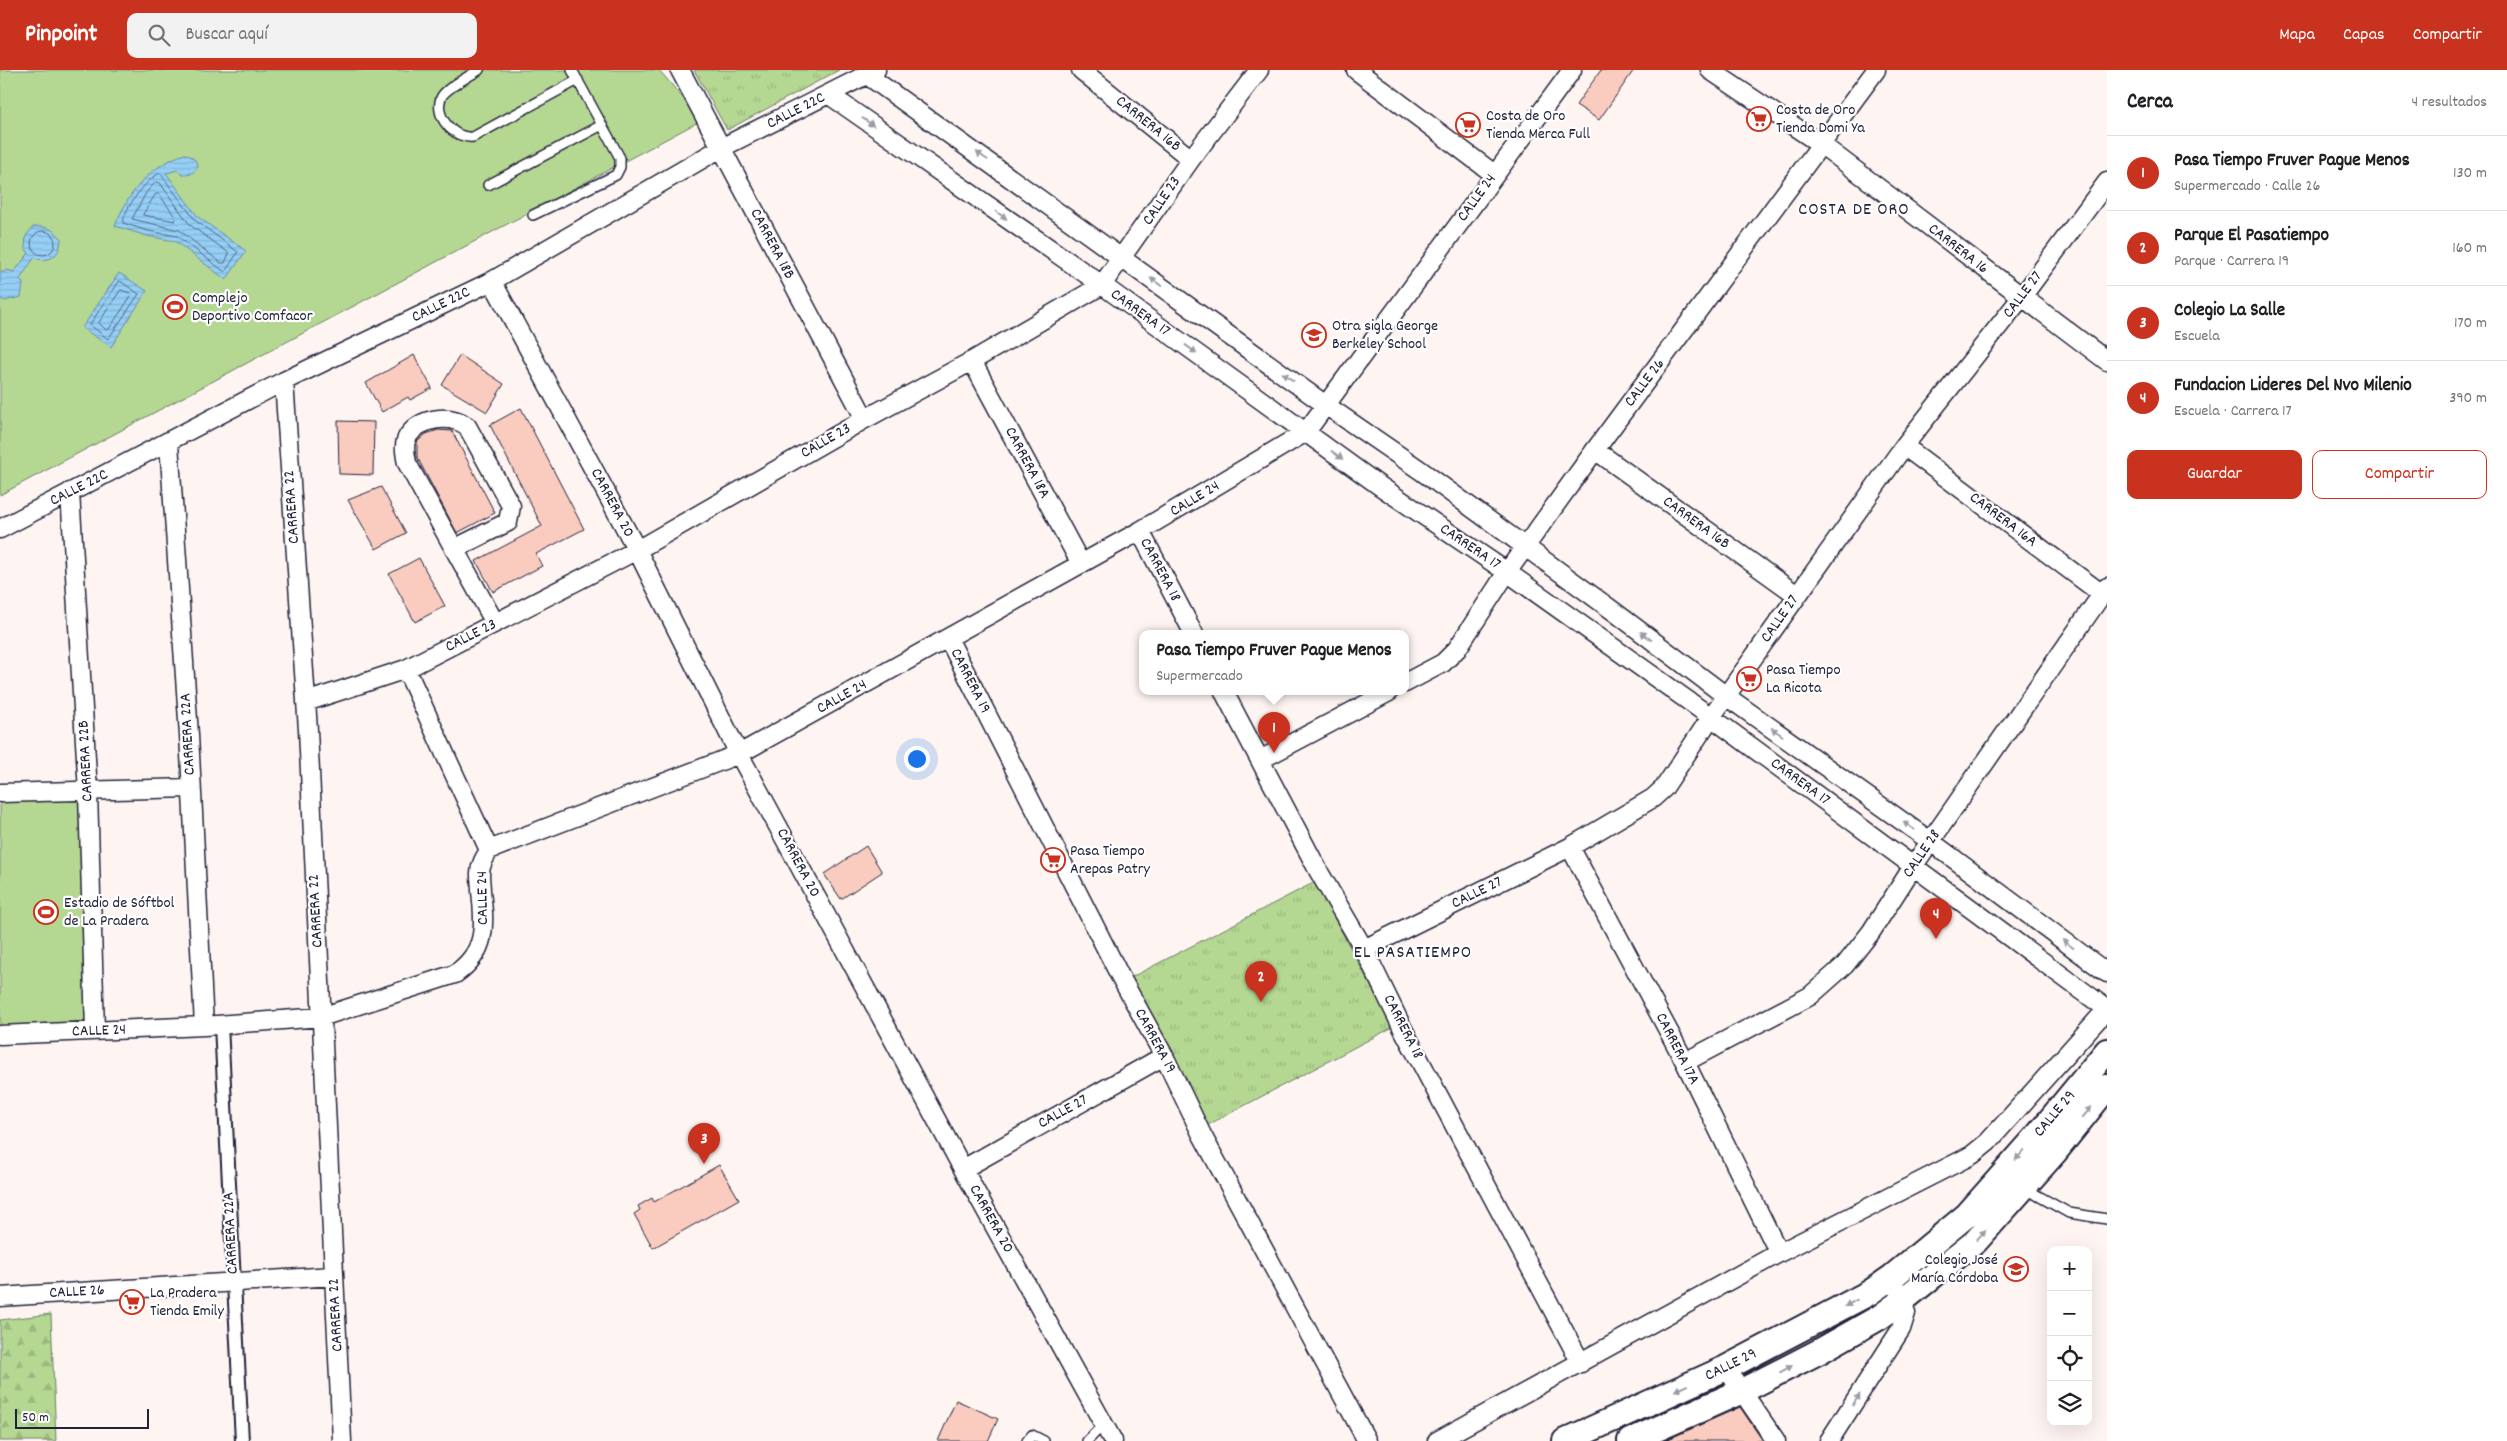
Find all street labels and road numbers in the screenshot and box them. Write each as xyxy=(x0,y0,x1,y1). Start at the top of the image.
street label: CALLE 22C xyxy=(763,87,829,135)
street label: CARRERA 16B xyxy=(1110,90,1186,158)
street label: CALLE 24 xyxy=(1452,169,1502,227)
street label: CALLE 23 xyxy=(1137,172,1187,230)
street label: CARRERA 18B xyxy=(744,205,800,283)
street label: CARRERA 16 xyxy=(1923,218,1993,280)
street label: CALLE 27 xyxy=(1998,267,2048,323)
street label: CALLE 22C xyxy=(408,281,474,329)
street label: CARRERA 17 xyxy=(1105,283,1175,343)
street label: CALLE 26 xyxy=(1619,354,1671,412)
street label: CALLE 23 xyxy=(797,417,855,465)
street label: CARRERA 18A xyxy=(998,423,1056,503)
street label: CALLE 22C xyxy=(46,464,112,512)
street label: CARRERA 20 xyxy=(584,464,640,542)
street label: CARRERA 22 xyxy=(278,469,306,545)
street label: CALLE 24 xyxy=(1166,475,1224,523)
street label: CARRERA 16A xyxy=(1964,487,2042,553)
street label: CARRERA 16B xyxy=(1657,491,1735,555)
street label: CARRERA 17 xyxy=(1435,518,1505,576)
street label: CARRERA 18 xyxy=(1134,534,1186,606)
street label: CALLE 27 xyxy=(1755,590,1805,648)
street label: CALLE 23 xyxy=(441,613,501,659)
street label: CARRERA 19 xyxy=(944,644,996,718)
street label: CALLE 24 xyxy=(813,674,871,720)
street label: CARRERA 22A xyxy=(174,692,202,776)
street label: CARRERA 22B xyxy=(72,720,100,802)
street label: CARRERA 17 xyxy=(1765,752,1835,812)
street label: CARRERA 20 xyxy=(770,824,826,902)
street label: CALLE 28 xyxy=(1897,825,1947,883)
street label: CALLE 24 xyxy=(471,871,495,925)
street label: CALLE 27 xyxy=(1448,871,1506,915)
street label: CARRERA 22 xyxy=(303,874,329,948)
street label: CARRERA 18 xyxy=(1377,991,1429,1063)
street label: CARRERA 19 xyxy=(1128,1004,1182,1078)
street label: CARRERA 17A xyxy=(1649,1009,1705,1089)
street label: CALLE 24 xyxy=(71,1019,127,1043)
street label: CALLE 29 xyxy=(2029,1086,2081,1142)
street label: CALLE 27 xyxy=(1034,1089,1092,1135)
street label: CARRERA 20 xyxy=(963,1180,1019,1258)
street label: CARRERA 22A xyxy=(217,1191,245,1275)
street label: CARRERA 22 xyxy=(323,1278,349,1352)
street label: CALLE 26 xyxy=(49,1279,105,1305)
street label: CALLE 29 xyxy=(1701,1343,1761,1387)

